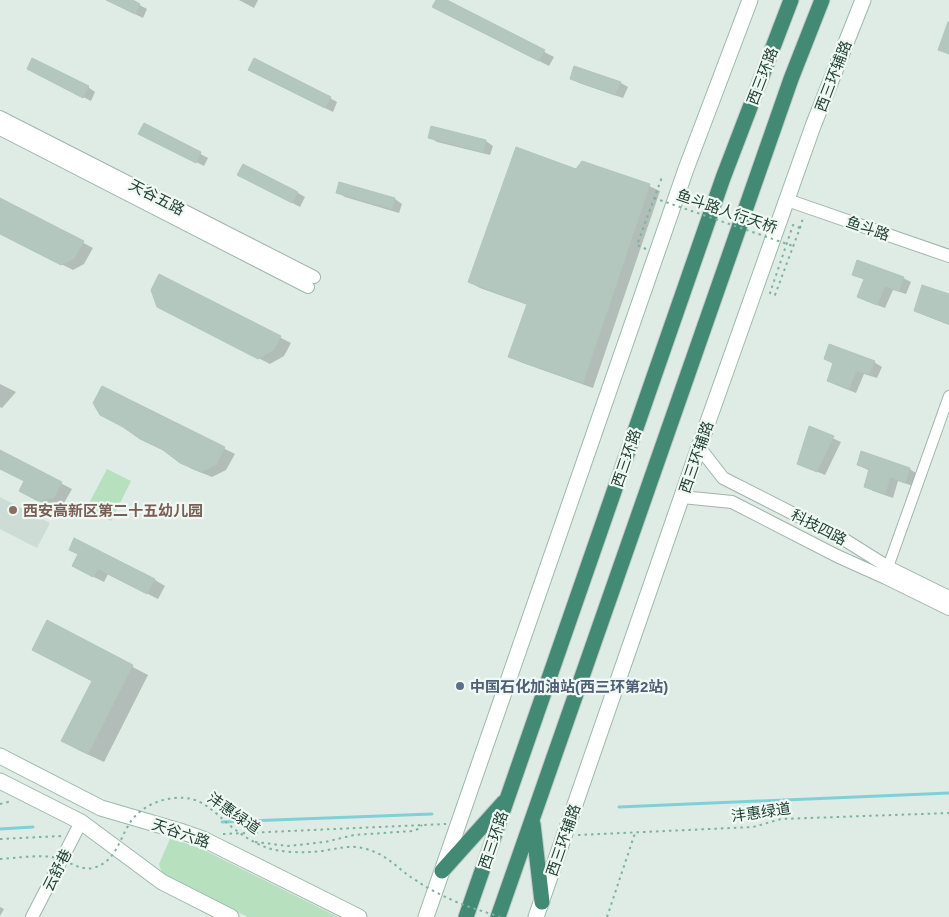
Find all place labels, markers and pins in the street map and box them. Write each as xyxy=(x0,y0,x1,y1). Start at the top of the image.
place label: 西安高新区第二十五幼儿园 xyxy=(23,502,203,519)
marker: 西安高新区第二十五幼儿园 xyxy=(7,504,19,516)
place label: 中国石化加油站(西三环第2站) xyxy=(470,678,668,695)
marker: 中国石化加油站(西三环第2站) xyxy=(454,680,466,692)

